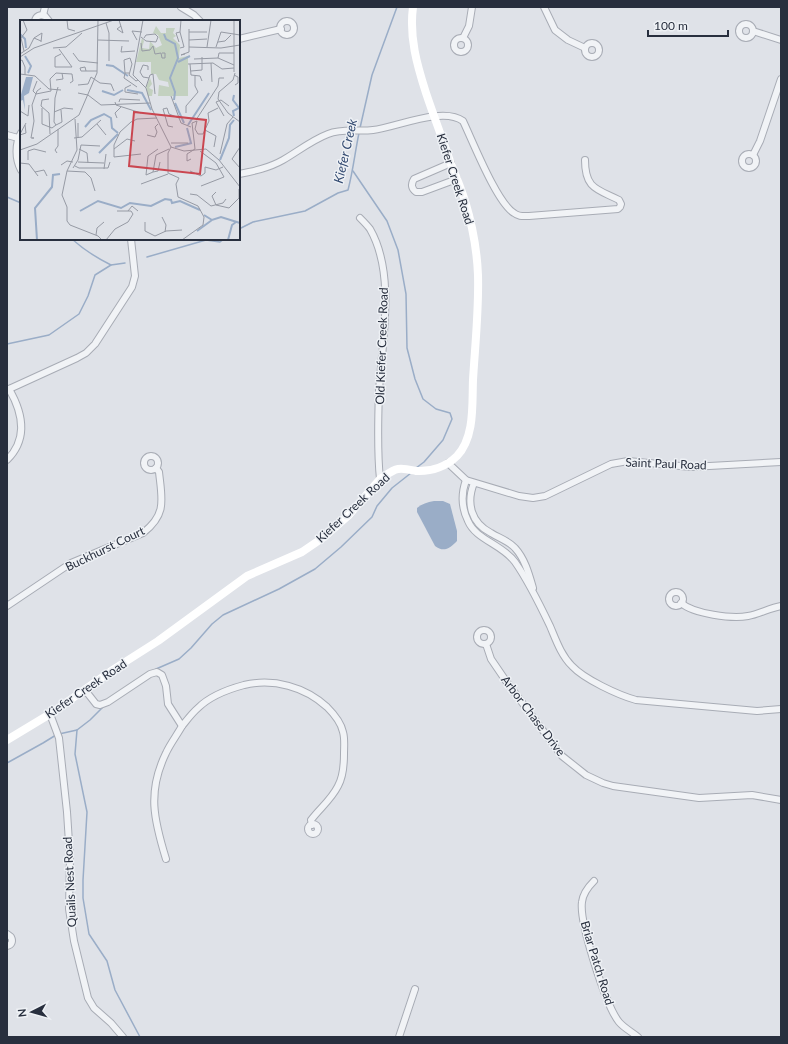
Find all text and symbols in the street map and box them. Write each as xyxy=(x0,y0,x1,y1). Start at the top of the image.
scale bar xyxy=(648,12,728,38)
text: 100 m xyxy=(654,18,688,33)
inset map xyxy=(20,20,240,240)
water label: Kiefer Creek xyxy=(330,117,360,185)
street label: Kiefer Creek Road xyxy=(434,131,477,226)
street label: Old Kiefer Creek Road xyxy=(372,287,391,405)
street label: Saint Paul Road xyxy=(625,455,707,472)
street label: Kiefer Creek Road xyxy=(313,470,393,546)
street label: Buckhurst Court xyxy=(63,523,148,574)
street label: Kiefer Creek Road xyxy=(42,656,129,721)
street label: Arbor Chase Drive xyxy=(498,672,569,759)
street label: Quails Nest Road xyxy=(60,836,79,928)
street label: Briar Patch Road xyxy=(578,919,617,1007)
north arrow xyxy=(12,992,52,1032)
text: N xyxy=(15,1008,28,1018)

